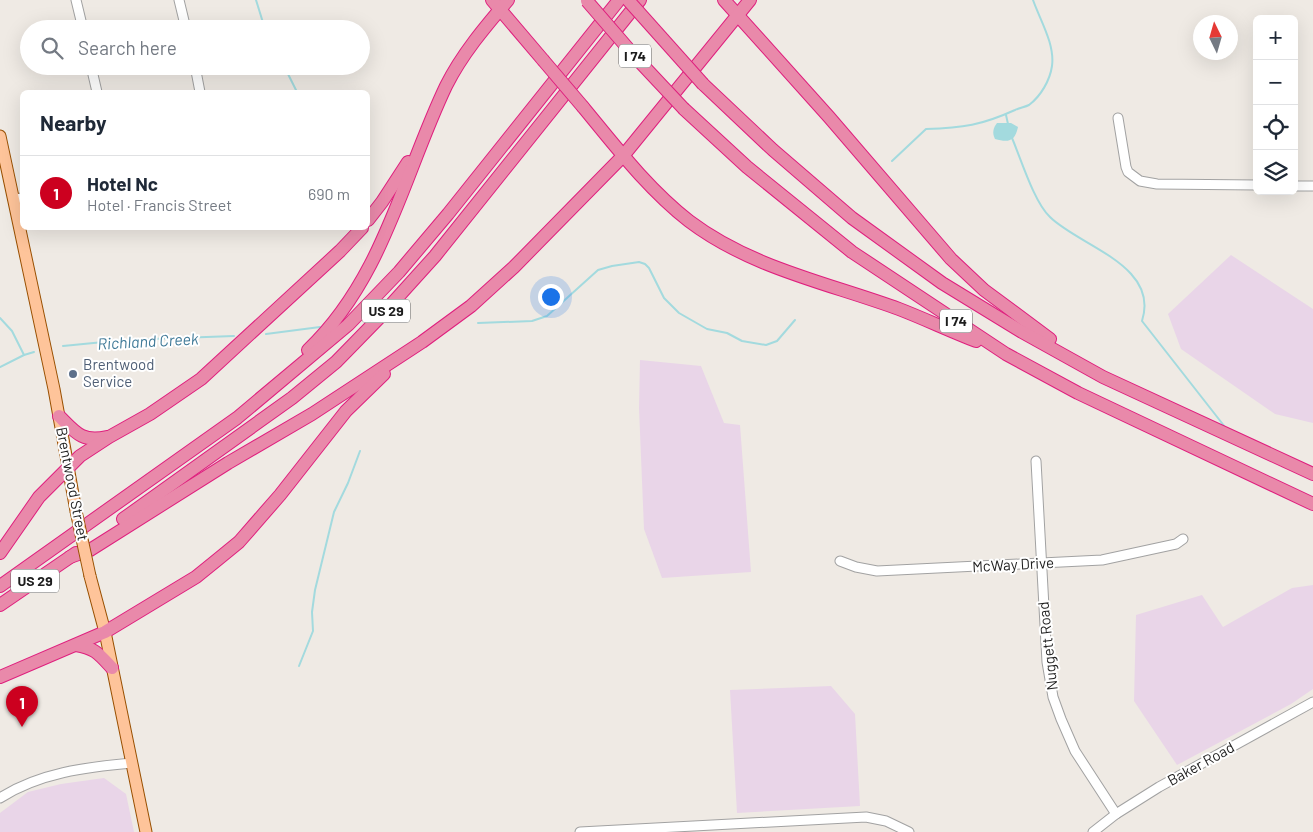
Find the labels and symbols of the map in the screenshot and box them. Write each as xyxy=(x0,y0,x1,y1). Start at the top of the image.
north arrow xyxy=(1193,15,1238,60)
road number: I 74 xyxy=(619,44,651,68)
your location xyxy=(538,284,564,310)
road number: US 29 xyxy=(362,300,410,322)
road number: I 74 xyxy=(940,310,972,332)
water label: Richland Creek xyxy=(97,328,199,353)
place label: Brentwood Service xyxy=(83,355,154,390)
marker: Brentwood Service xyxy=(67,368,79,380)
street label: Brentwood Street xyxy=(53,425,93,542)
street label: McWay Drive xyxy=(972,553,1054,575)
road number: US 29 xyxy=(11,570,59,592)
street label: Nuggett Road xyxy=(1033,601,1061,691)
pin: 1 xyxy=(6,686,38,727)
street label: Baker Road xyxy=(1164,737,1237,789)

